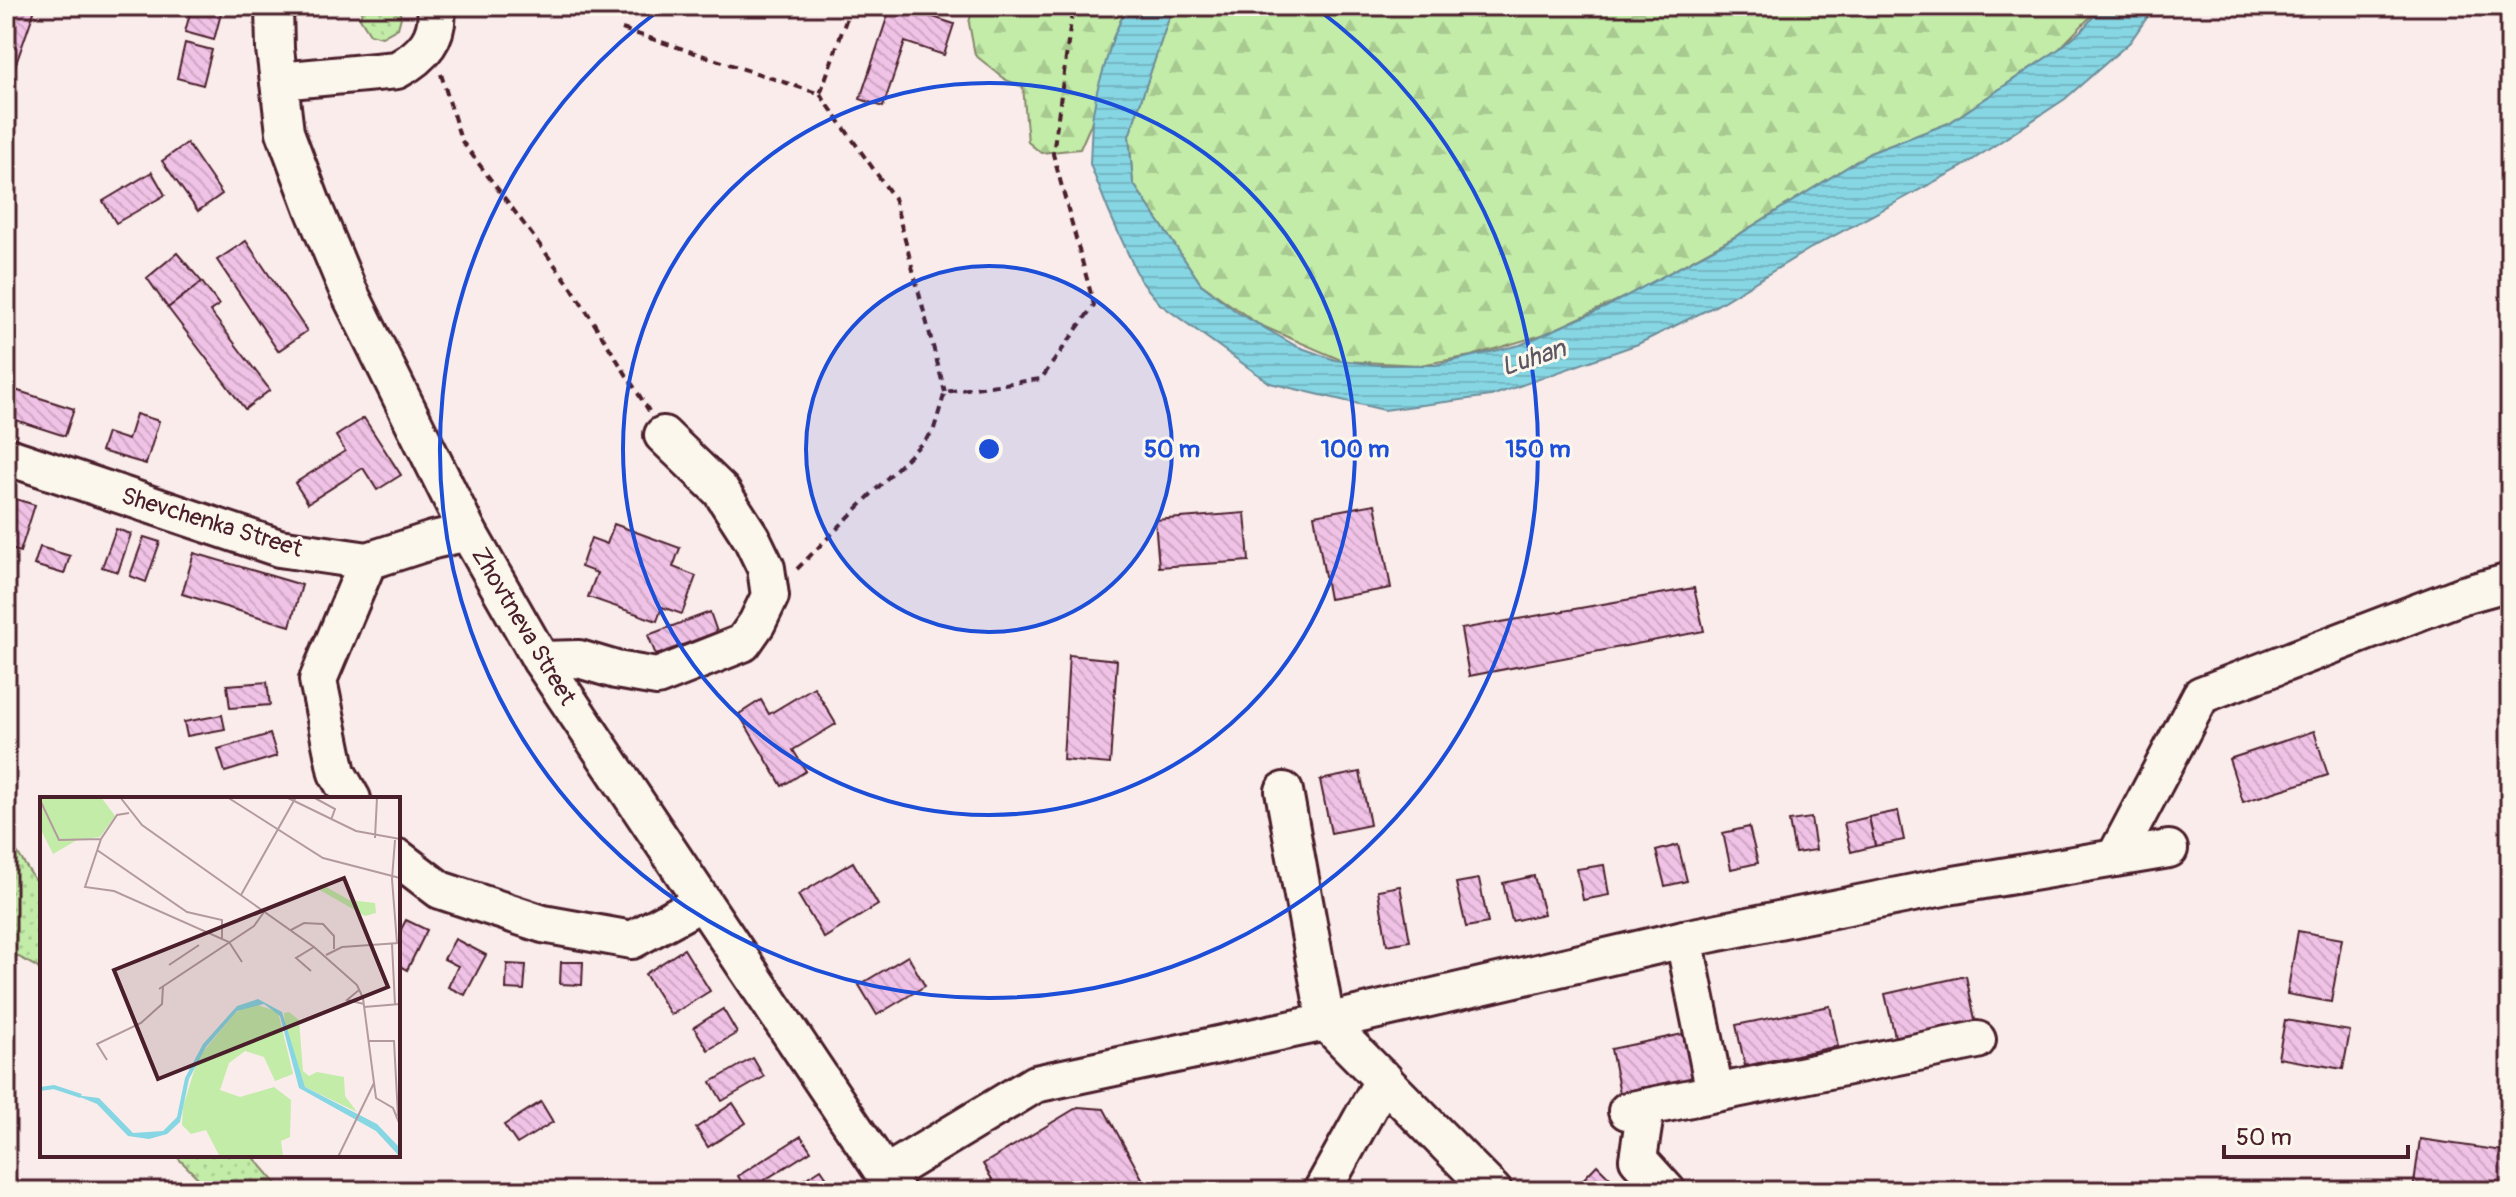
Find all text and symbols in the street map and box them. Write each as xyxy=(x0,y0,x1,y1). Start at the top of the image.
water label: Luhan xyxy=(1497,332,1571,383)
centre of rings xyxy=(975,435,1003,463)
text: 50 m xyxy=(1144,435,1200,464)
text: 100 m xyxy=(1321,435,1389,464)
text: 150 m xyxy=(1505,435,1571,464)
street label: Shevchenka Street xyxy=(118,481,306,564)
street label: Zhovtneva Street xyxy=(465,542,582,711)
inset map xyxy=(40,797,400,1157)
scale bar xyxy=(2224,1109,2408,1159)
text: 50 m xyxy=(2236,1123,2292,1152)

